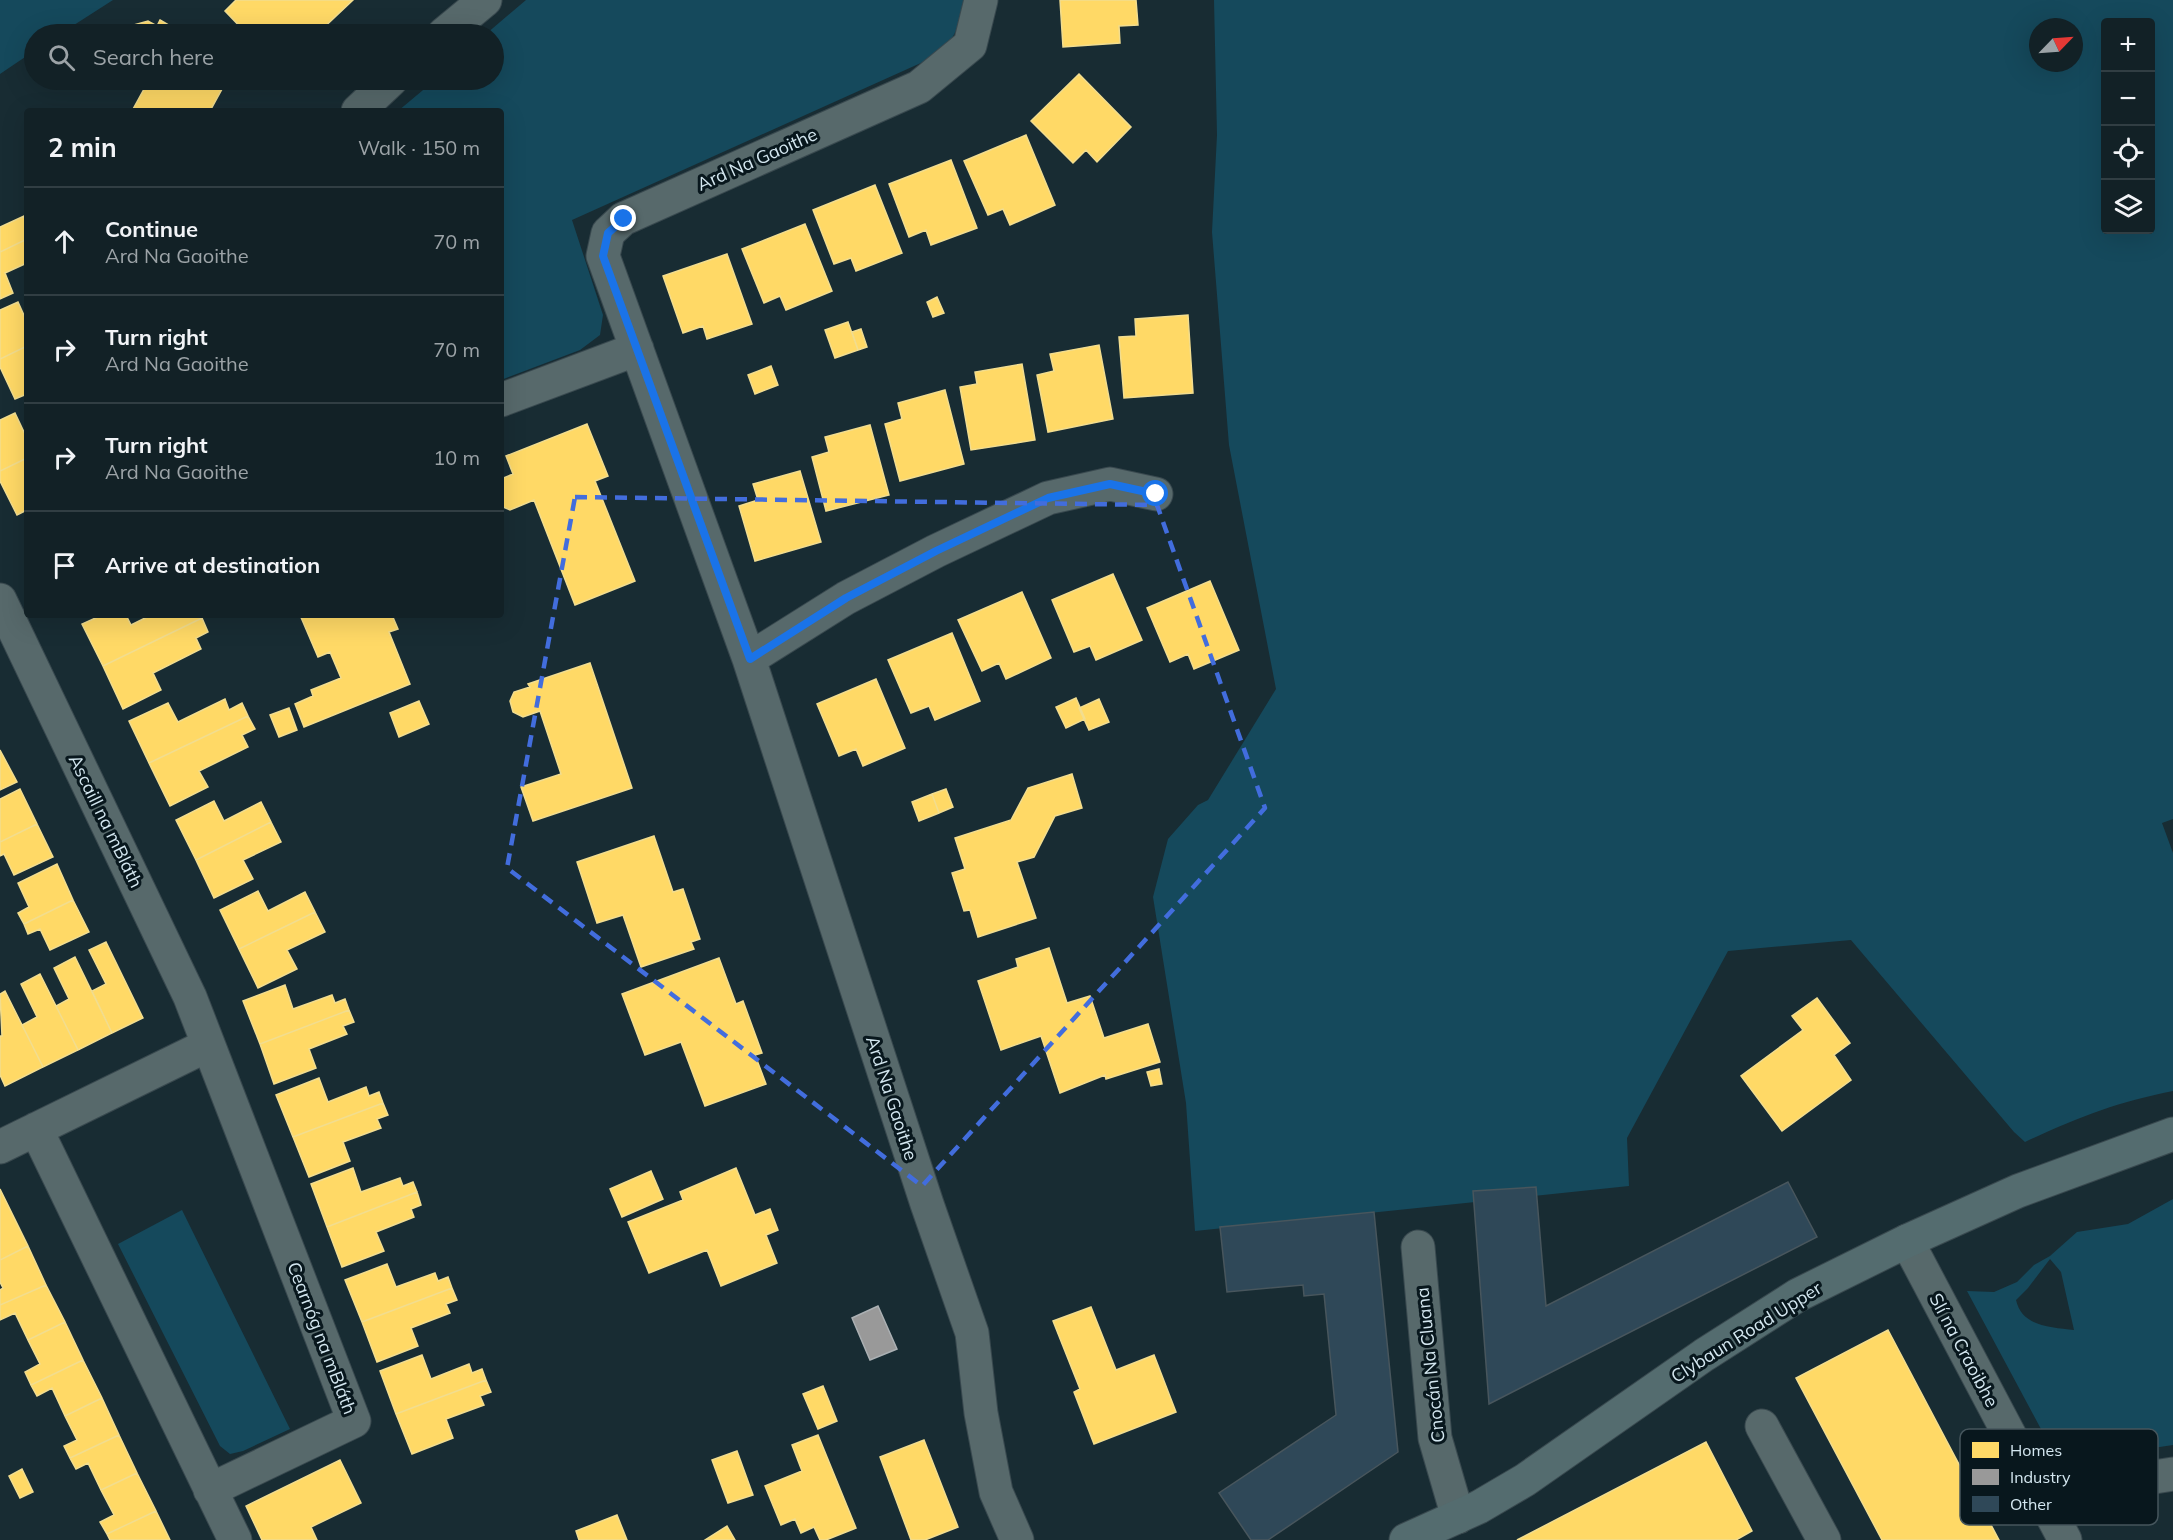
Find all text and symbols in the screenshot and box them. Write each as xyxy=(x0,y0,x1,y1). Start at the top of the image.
north arrow xyxy=(2029,18,2083,72)
map controls xyxy=(2101,18,2155,234)
button: + xyxy=(2101,18,2155,72)
search box xyxy=(24,24,504,90)
icon: search xyxy=(45,41,78,74)
text: Search here xyxy=(93,43,214,71)
button: − xyxy=(2101,72,2155,126)
street label: Ard Na Gaoithe xyxy=(693,122,821,196)
button: locate xyxy=(2101,126,2155,180)
text: 2 min xyxy=(48,131,117,164)
text: Walk · 150 m xyxy=(358,135,480,160)
button: layers xyxy=(2101,180,2155,234)
route end xyxy=(610,205,636,231)
text: Continue xyxy=(105,215,198,243)
icon: ahead xyxy=(48,225,81,258)
text: 70 m xyxy=(433,229,480,254)
text: Ard Na Gaoithe xyxy=(105,243,249,268)
text: Turn right xyxy=(105,323,208,351)
icon: right xyxy=(48,333,81,366)
text: 70 m xyxy=(433,337,480,362)
text: Ard Na Gaoithe xyxy=(105,351,249,376)
text: Turn right xyxy=(105,431,208,459)
icon: right xyxy=(48,441,81,474)
text: 10 m xyxy=(433,445,480,470)
text: Ard Na Gaoithe xyxy=(105,459,249,484)
route start xyxy=(1142,480,1168,506)
icon: arrive xyxy=(48,549,81,582)
text: Arrive at destination xyxy=(105,551,320,579)
street label: Ascaill na mBláth xyxy=(64,751,148,891)
street label: Ard Na Gaoithe xyxy=(861,1033,923,1163)
street label: Cearnóg na mBláth xyxy=(282,1259,362,1417)
street label: Clybaun Road Upper xyxy=(1666,1276,1826,1388)
street label: Cnocán Na Cluana xyxy=(1410,1286,1450,1444)
street label: Slí na Craoibhe xyxy=(1924,1289,2004,1411)
legend xyxy=(1960,1429,2158,1525)
text: Homes xyxy=(2010,1440,2062,1460)
text: Industry xyxy=(2010,1467,2071,1487)
text: Other xyxy=(2010,1494,2052,1514)

